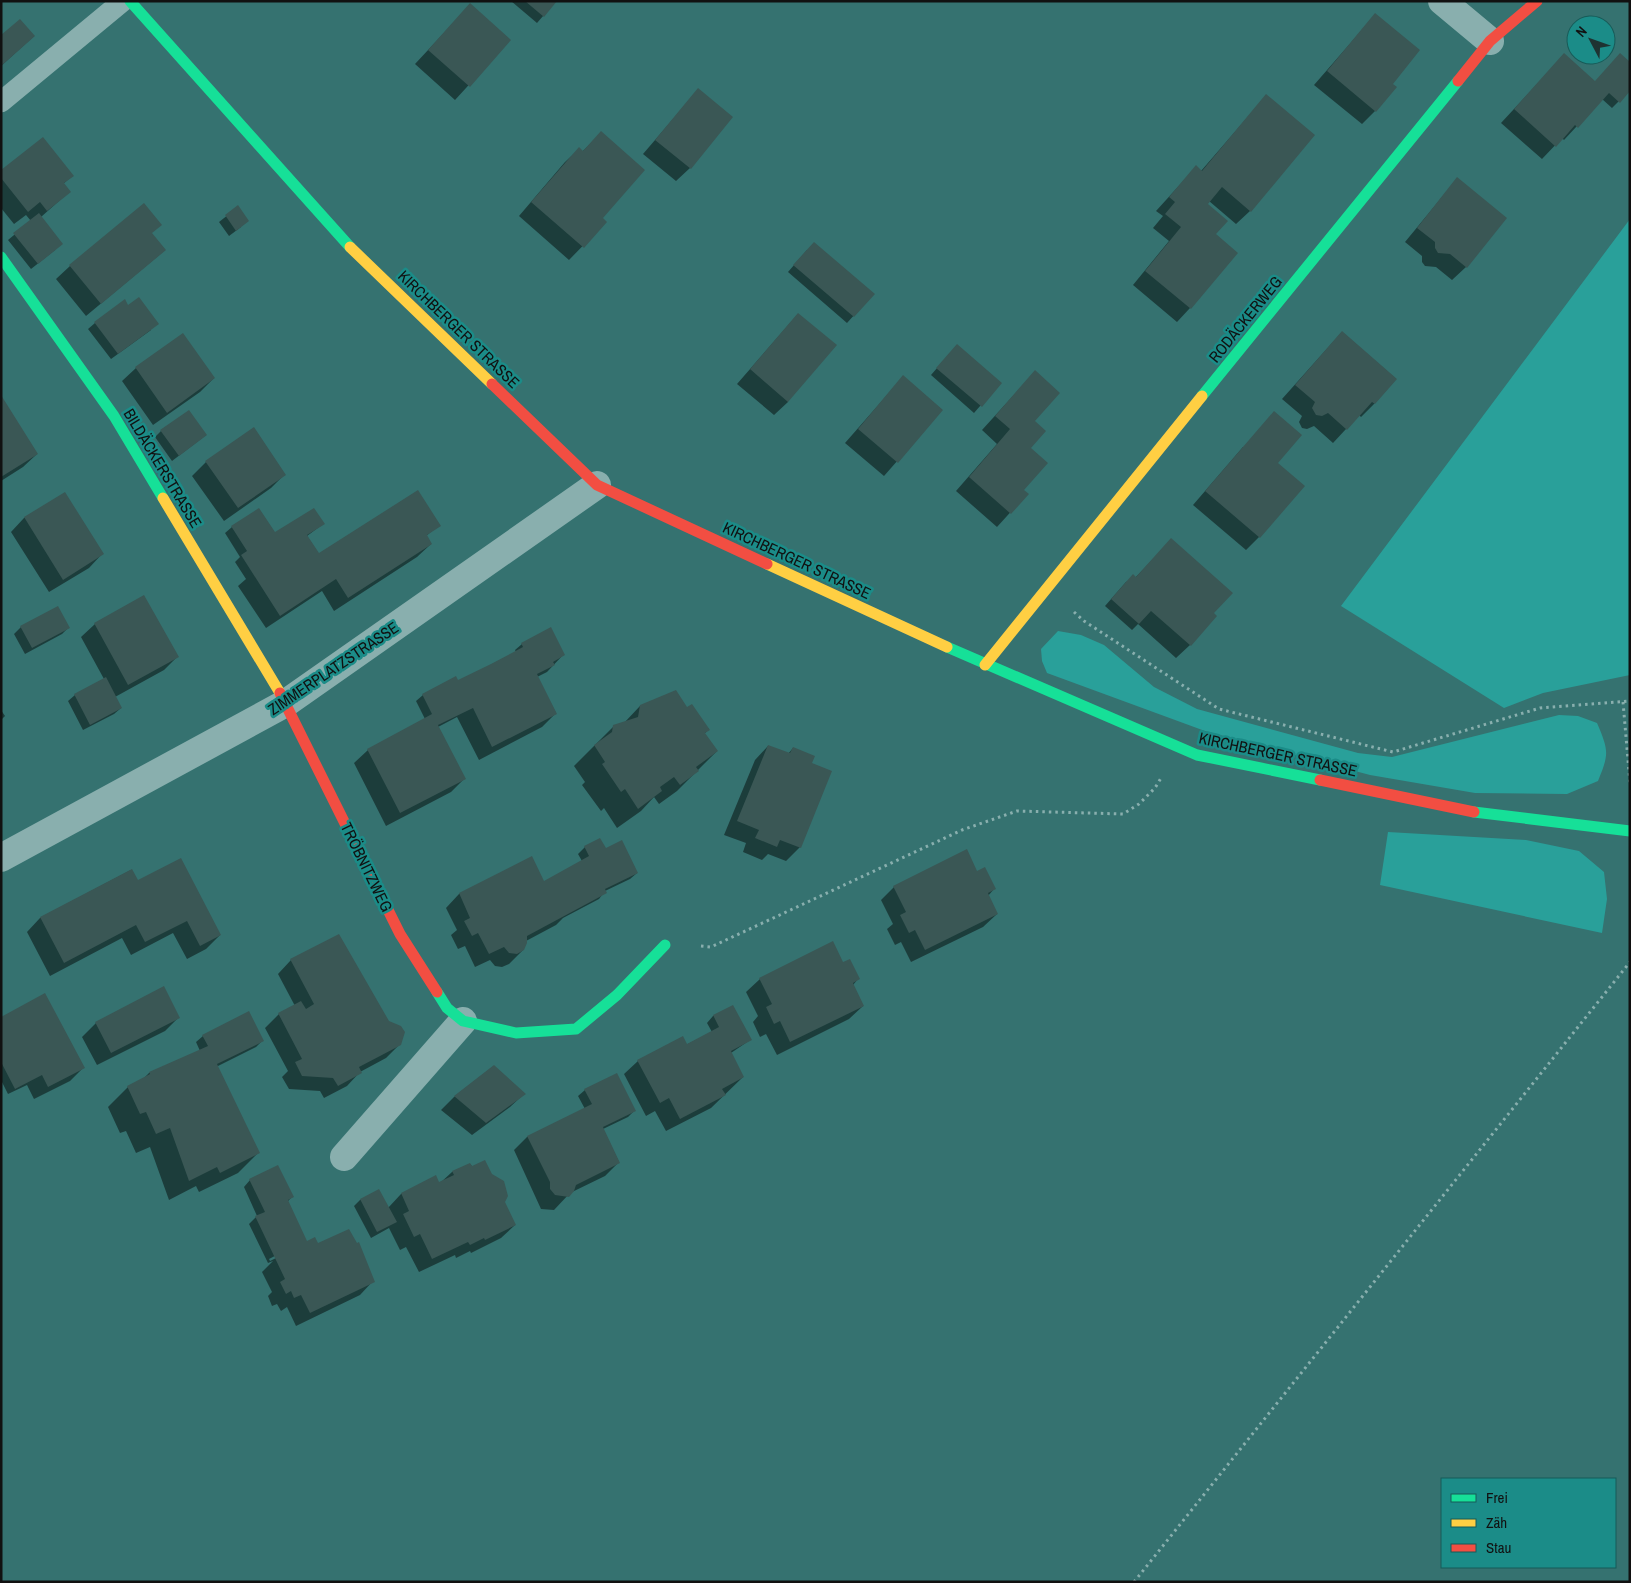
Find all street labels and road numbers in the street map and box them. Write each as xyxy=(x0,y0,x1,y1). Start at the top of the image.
street label: KIRCHBERGER STRASSE xyxy=(393,265,525,393)
street label: RODÄCKERWEG xyxy=(1203,271,1287,367)
street label: BILDÄCKERSTRASSE xyxy=(119,404,207,532)
street label: KIRCHBERGER STRASSE xyxy=(719,516,875,604)
street label: ZIMMERPLATZSTRASSE xyxy=(263,616,403,720)
street label: KIRCHBERGER STRASSE xyxy=(1197,726,1359,782)
street label: TRÖBNITZWEG xyxy=(336,819,398,915)

